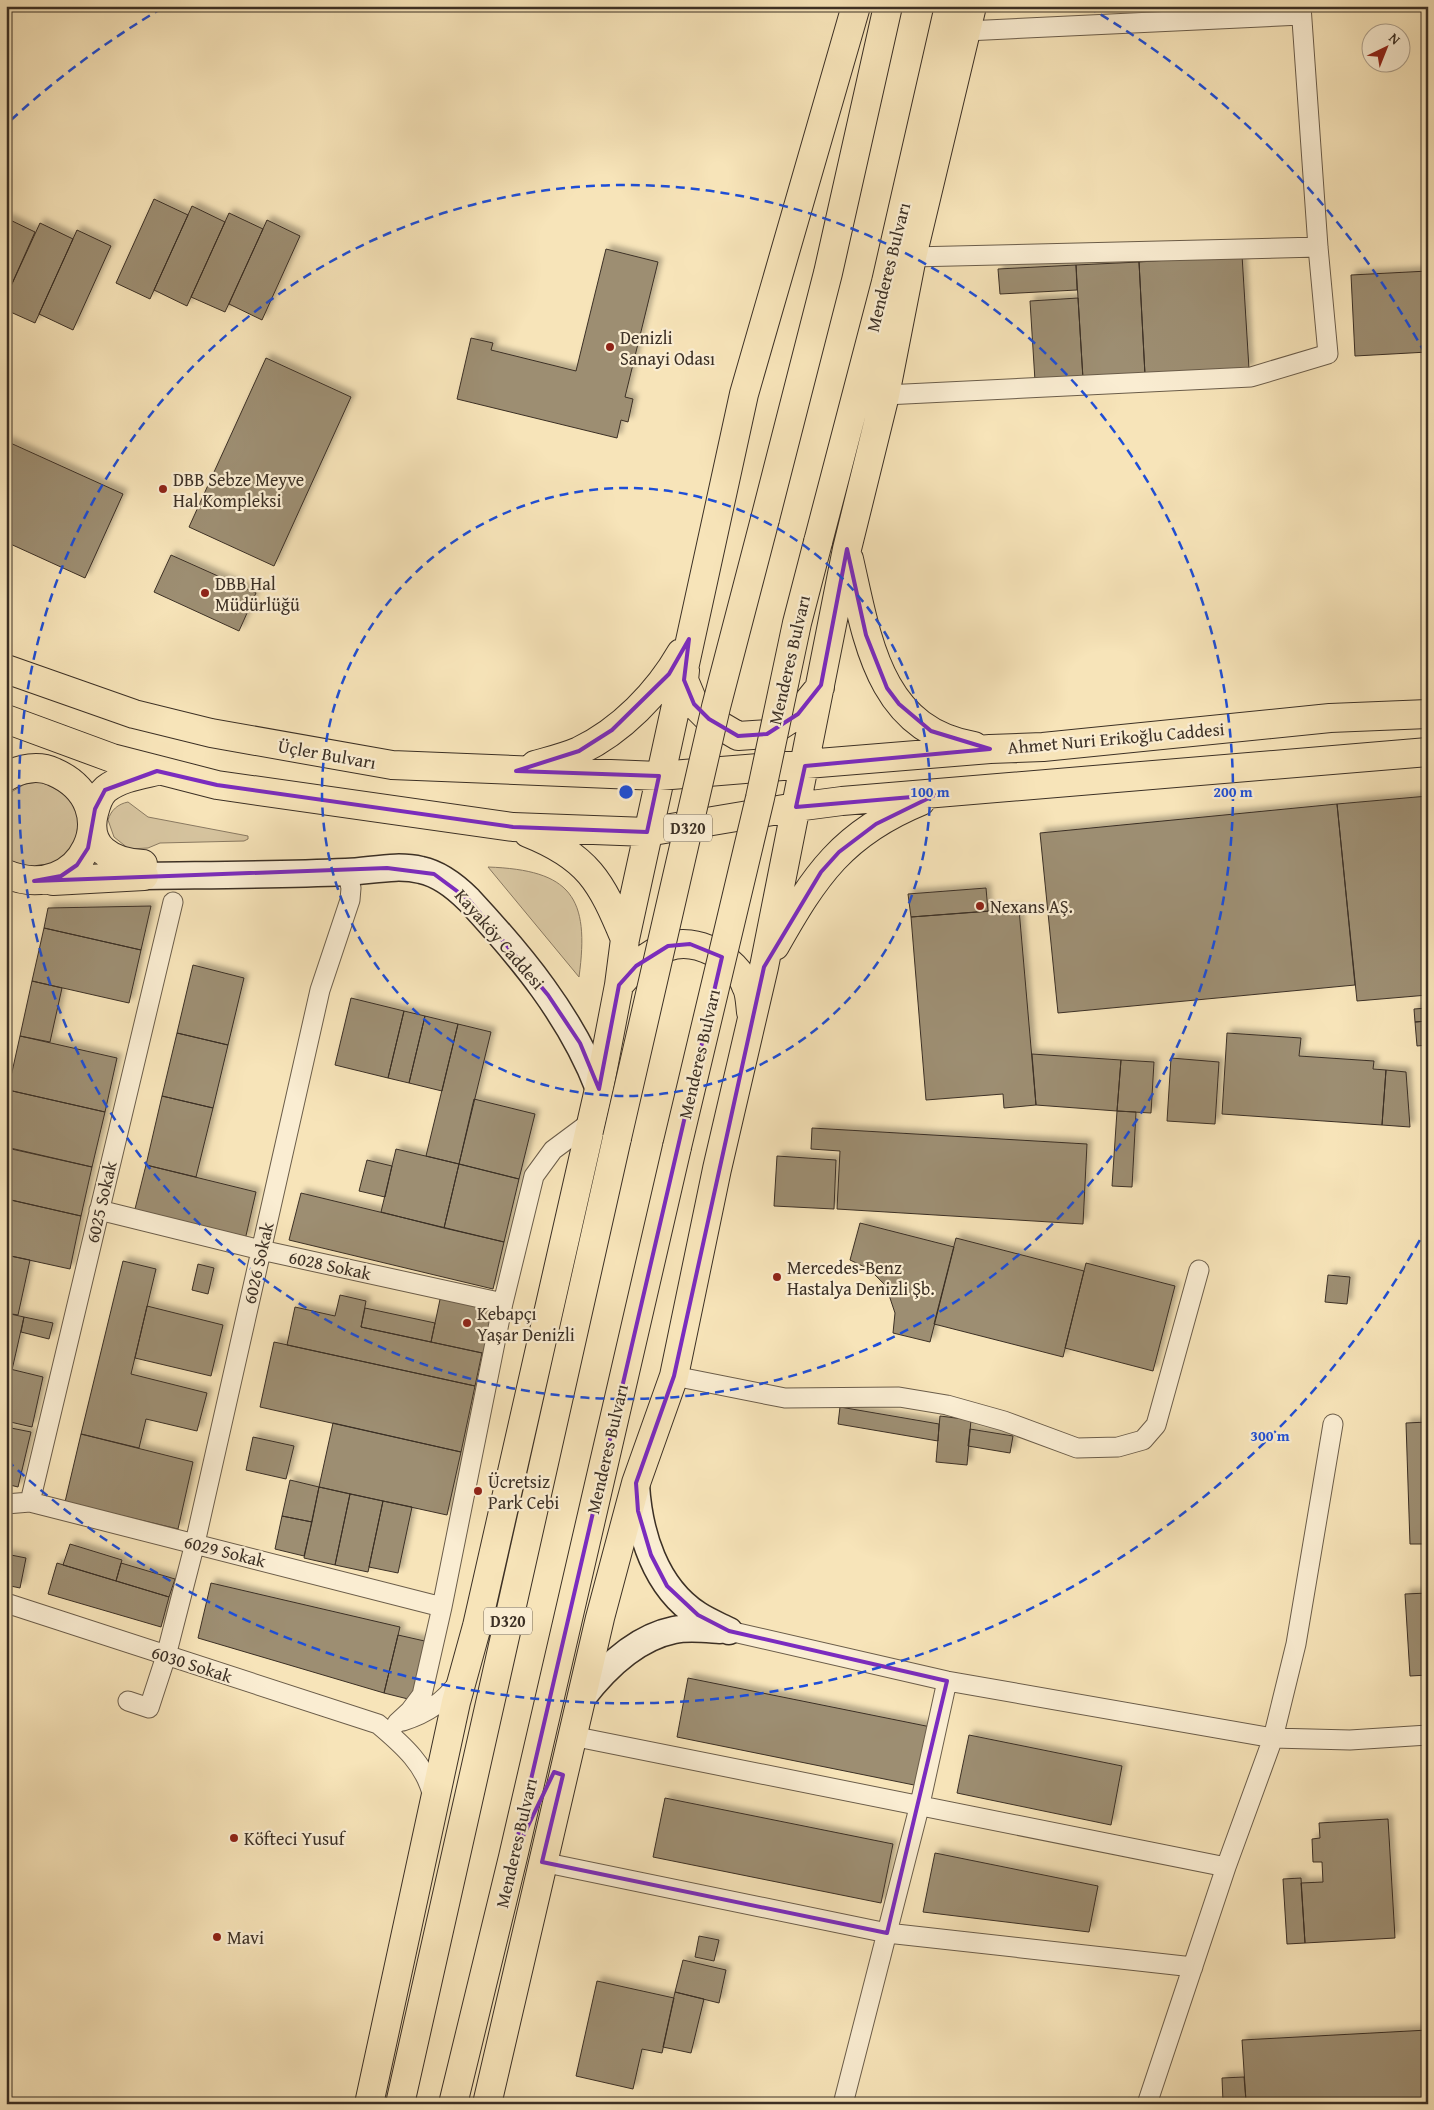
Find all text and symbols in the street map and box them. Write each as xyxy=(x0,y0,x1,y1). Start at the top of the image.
north arrow xyxy=(1362,22,1412,72)
text: N xyxy=(1385,28,1406,49)
street label: Menderes Bulvarı xyxy=(859,199,917,335)
place label: Denizli Sanayi Odası xyxy=(620,324,715,372)
marker: Denizli Sanayi Odası xyxy=(604,341,616,353)
place label: DBB Sebze Meyve Hal Kompleksi xyxy=(173,466,304,514)
marker: DBB Sebze Meyve Hal Kompleksi xyxy=(157,483,169,495)
place label: DBB Hal Müdürlüğü xyxy=(215,570,300,618)
marker: DBB Hal Müdürlüğü xyxy=(199,587,211,599)
street label: Menderes Bulvarı xyxy=(761,592,817,728)
street label: Ahmet Nuri Erikoğlu Caddesi xyxy=(1006,715,1226,761)
street label: Üçler Bulvarı xyxy=(276,732,378,776)
text: 100 m xyxy=(910,781,950,802)
text: 200 m xyxy=(1213,781,1253,802)
centre of rings xyxy=(617,783,635,801)
road number: D320 xyxy=(664,814,712,841)
street label: Kayaköy Caddesi xyxy=(449,883,551,995)
place label: Nexans AŞ. xyxy=(990,893,1073,920)
marker: Nexans AŞ. xyxy=(974,900,986,912)
street label: Menderes Bulvarı xyxy=(671,986,727,1122)
street label: 6025 Sokak xyxy=(78,1157,124,1246)
street label: 6026 Sokak xyxy=(235,1218,281,1307)
street label: 6028 Sokak xyxy=(286,1243,374,1287)
place label: Mercedes-Benz Hastalya Denizli Şb. xyxy=(787,1254,935,1302)
marker: Mercedes-Benz Hastalya Denizli Şb. xyxy=(771,1271,783,1283)
place label: Kebapçı Yaşar Denizli xyxy=(477,1300,575,1348)
marker: Kebapçı Yaşar Denizli xyxy=(461,1317,473,1329)
street label: Menderes Bulvarı xyxy=(579,1381,635,1517)
text: 300 m xyxy=(1250,1425,1290,1446)
place label: Ücretsiz Park Cebi xyxy=(488,1468,559,1516)
marker: Ücretsiz Park Cebi xyxy=(472,1485,484,1497)
street label: 6029 Sokak xyxy=(181,1528,270,1574)
road number: D320 xyxy=(484,1608,532,1634)
street label: 6030 Sokak xyxy=(148,1638,237,1690)
street label: Menderes Bulvarı xyxy=(488,1775,544,1911)
place label: Köfteci Yusuf xyxy=(244,1825,347,1852)
marker: Köfteci Yusuf xyxy=(228,1832,240,1844)
place label: Mavi xyxy=(227,1924,264,1951)
marker: Mavi xyxy=(211,1931,223,1943)

